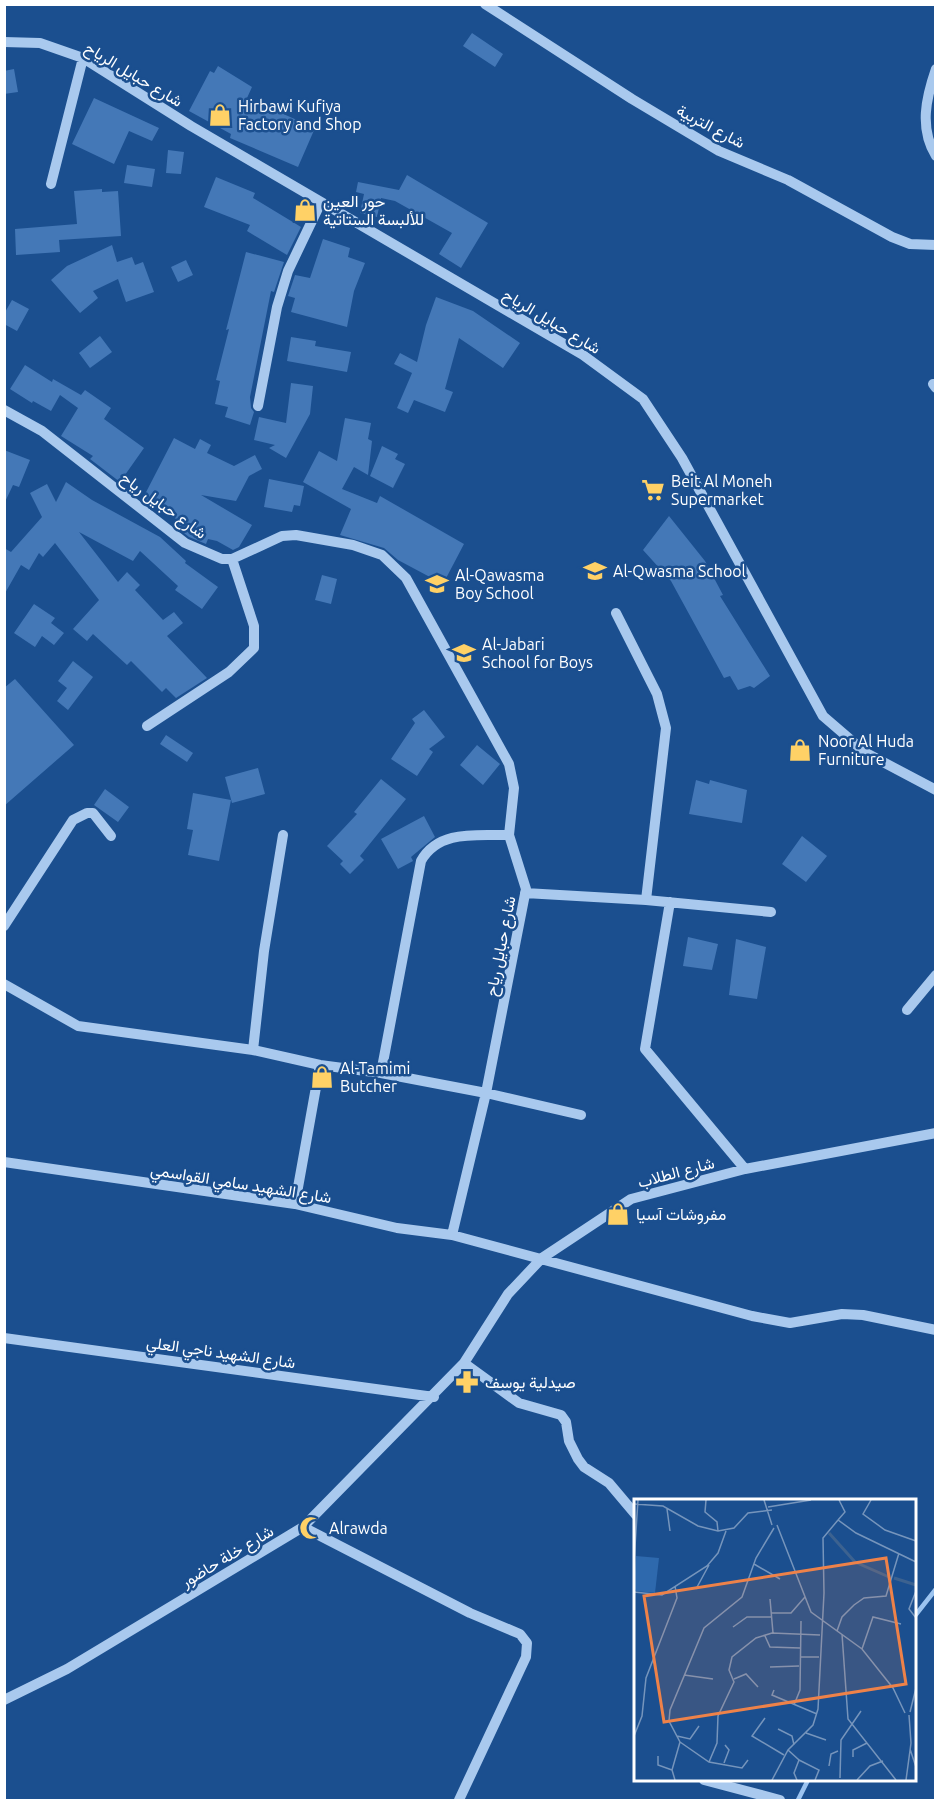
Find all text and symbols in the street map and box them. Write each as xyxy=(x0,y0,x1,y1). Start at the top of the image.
street label: شارع حبايل الرياح xyxy=(80,38,186,113)
place label: Hirbawi Kufiya Factory and Shop xyxy=(238,97,362,133)
street label: شارع التربية xyxy=(672,101,748,154)
shop icon: Hirbawi Kufiya Factory and Shop xyxy=(207,102,233,128)
place label: حور العين للألبسة الستاتية xyxy=(323,192,424,229)
shop icon: حور العين للألبسة الستاتية xyxy=(292,197,318,223)
street label: شارع حبايل الرياح xyxy=(498,285,604,360)
street label: شارع حبايل رياح xyxy=(116,468,210,545)
place label: Beit Al Moneh Supermarket xyxy=(671,472,772,508)
supermarket icon: Beit Al Moneh Supermarket xyxy=(640,477,666,503)
school or university icon: Al-Qwasma School xyxy=(582,558,608,584)
place label: Al-Qwasma School xyxy=(613,562,746,580)
place label: Al-Qawasma Boy School xyxy=(455,566,544,602)
school or university icon: Al-Qawasma Boy School xyxy=(424,571,450,597)
place label: Al-Jabari School for Boys xyxy=(482,635,593,671)
school or university icon: Al-Jabari School for Boys xyxy=(451,640,477,666)
place label: Noor Al Huda Furniture xyxy=(818,732,914,768)
shop icon: Noor Al Huda Furniture xyxy=(787,737,813,763)
street label: شارع حبايل رياح xyxy=(481,894,521,998)
place label: Al-Tamimi Butcher xyxy=(340,1059,410,1095)
shop icon: Al-Tamimi Butcher xyxy=(309,1064,335,1090)
street label: شارع الطلاب xyxy=(636,1153,717,1194)
street label: شارع الشهيد سامي القواسمي xyxy=(149,1160,333,1211)
shop icon: مفروشات آسيا xyxy=(605,1201,631,1227)
place label: مفروشات آسيا xyxy=(636,1205,726,1225)
street label: شارع الشهيد ناجي العلي xyxy=(145,1333,297,1376)
pharmacy icon: صيدلية يوسف xyxy=(454,1369,480,1395)
place label: صيدلية يوسف xyxy=(485,1373,576,1393)
inset map xyxy=(634,1499,916,1781)
mosque icon: Alrawda xyxy=(298,1515,324,1541)
place label: Alrawda xyxy=(329,1519,388,1537)
street label: شارع خلة حاضور xyxy=(177,1521,278,1594)

